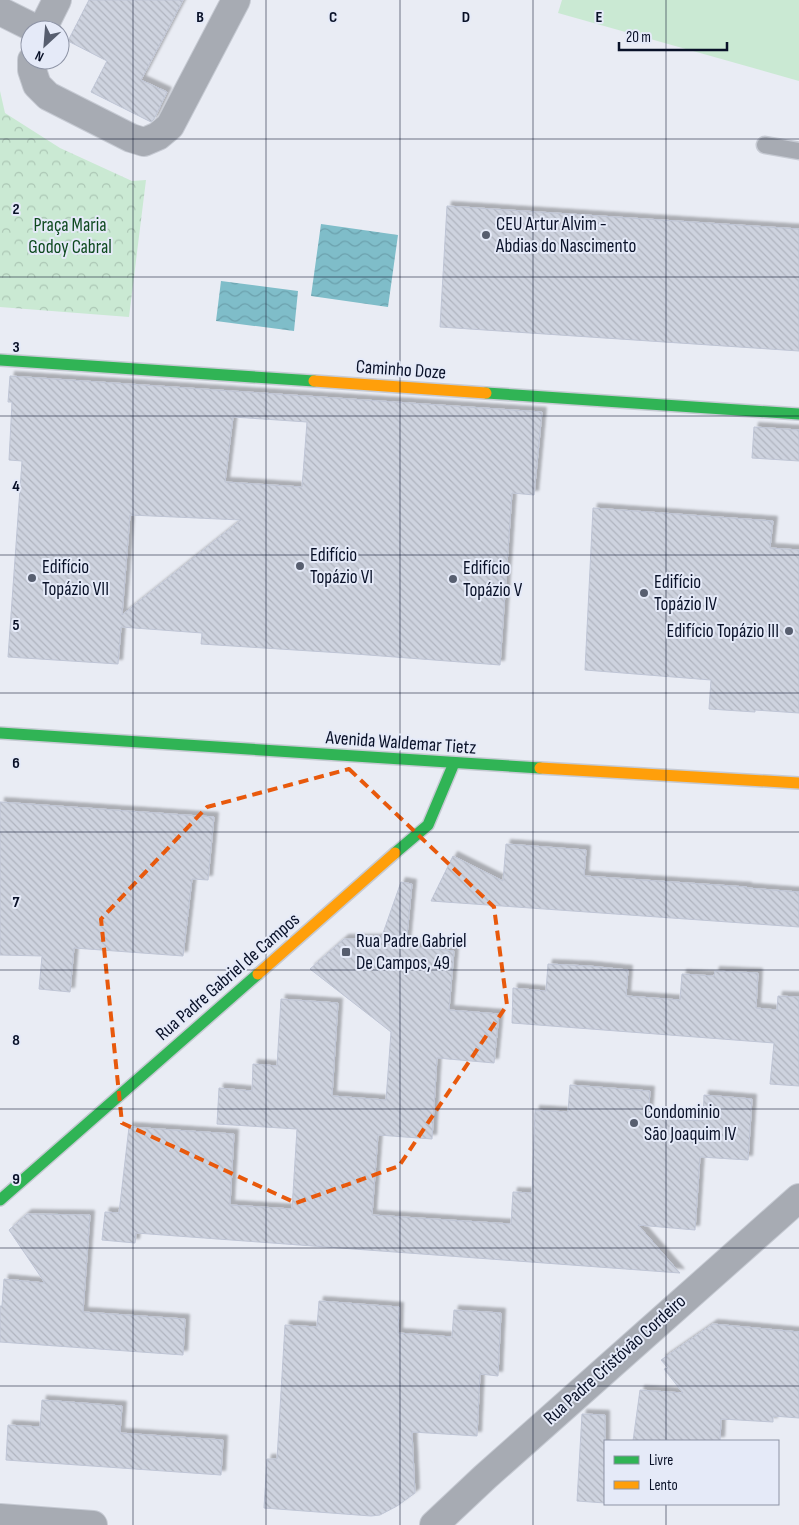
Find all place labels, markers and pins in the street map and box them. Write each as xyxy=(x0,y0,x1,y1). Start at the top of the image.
place label: CEU Artur Alvim - Abdias do Nascimento xyxy=(495,213,636,258)
marker: CEU Artur Alvim - Abdias do Nascimento xyxy=(480,229,492,241)
place label: Edifício Topázio VI xyxy=(310,544,373,589)
place label: Edifício Topázio VII xyxy=(42,556,109,601)
place label: Edifício Topázio V xyxy=(463,557,523,602)
marker: Edifício Topázio VI xyxy=(294,560,306,572)
place label: Edifício Topázio IV xyxy=(654,571,718,616)
marker: Edifício Topázio VII xyxy=(26,572,38,584)
marker: Edifício Topázio V xyxy=(447,573,459,585)
marker: Edifício Topázio IV xyxy=(638,587,650,599)
place label: Edifício Topázio III xyxy=(666,620,779,643)
marker: Edifício Topázio III xyxy=(783,625,795,637)
place label: Rua Padre Gabriel De Campos, 49 xyxy=(356,930,467,975)
marker: Rua Padre Gabriel De Campos, 49 xyxy=(340,946,352,958)
place label: Condominio São Joaquim IV xyxy=(644,1101,737,1146)
marker: Condominio São Joaquim IV xyxy=(628,1117,640,1129)

